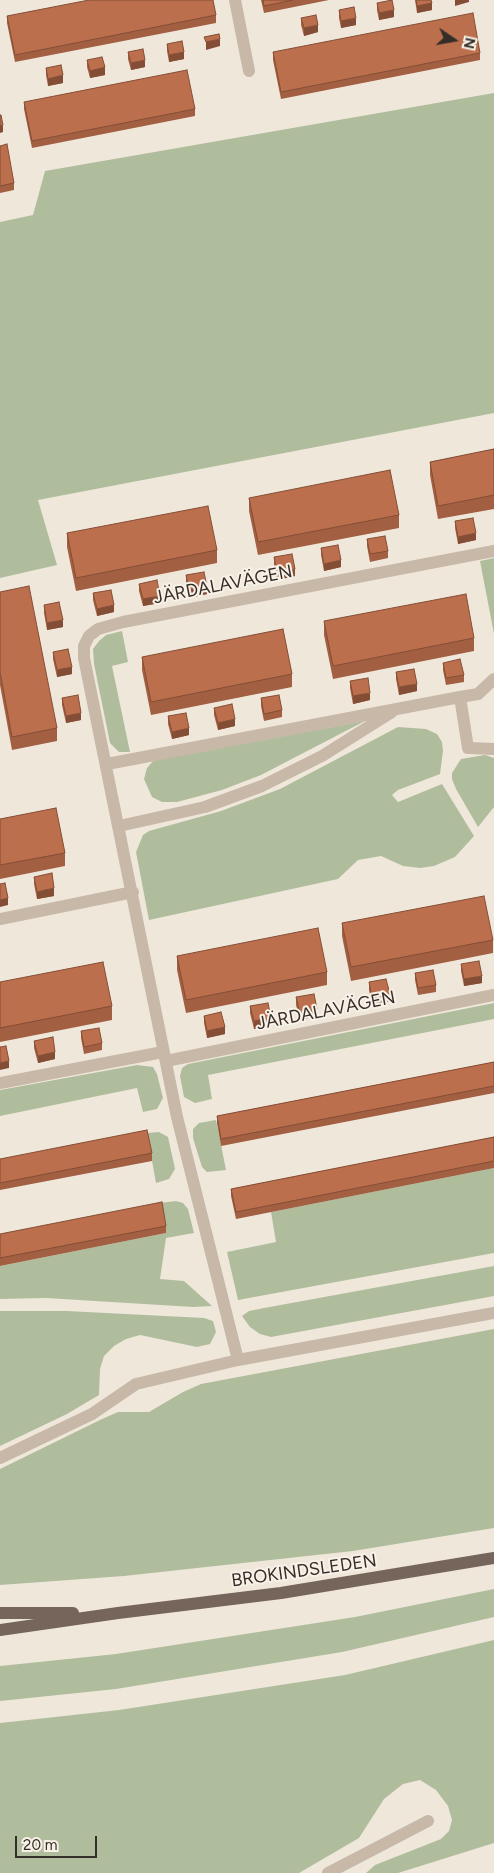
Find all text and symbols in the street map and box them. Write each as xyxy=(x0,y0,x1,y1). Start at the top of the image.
north arrow xyxy=(429,15,479,65)
text: N xyxy=(460,36,479,50)
street label: JÄRDALAVÄGEN xyxy=(152,561,294,609)
street label: JÄRDALAVÄGEN xyxy=(255,987,397,1035)
street label: BROKINDSLEDEN xyxy=(230,1550,378,1592)
scale bar xyxy=(18,1826,100,1858)
text: 20 m xyxy=(23,1836,57,1854)

